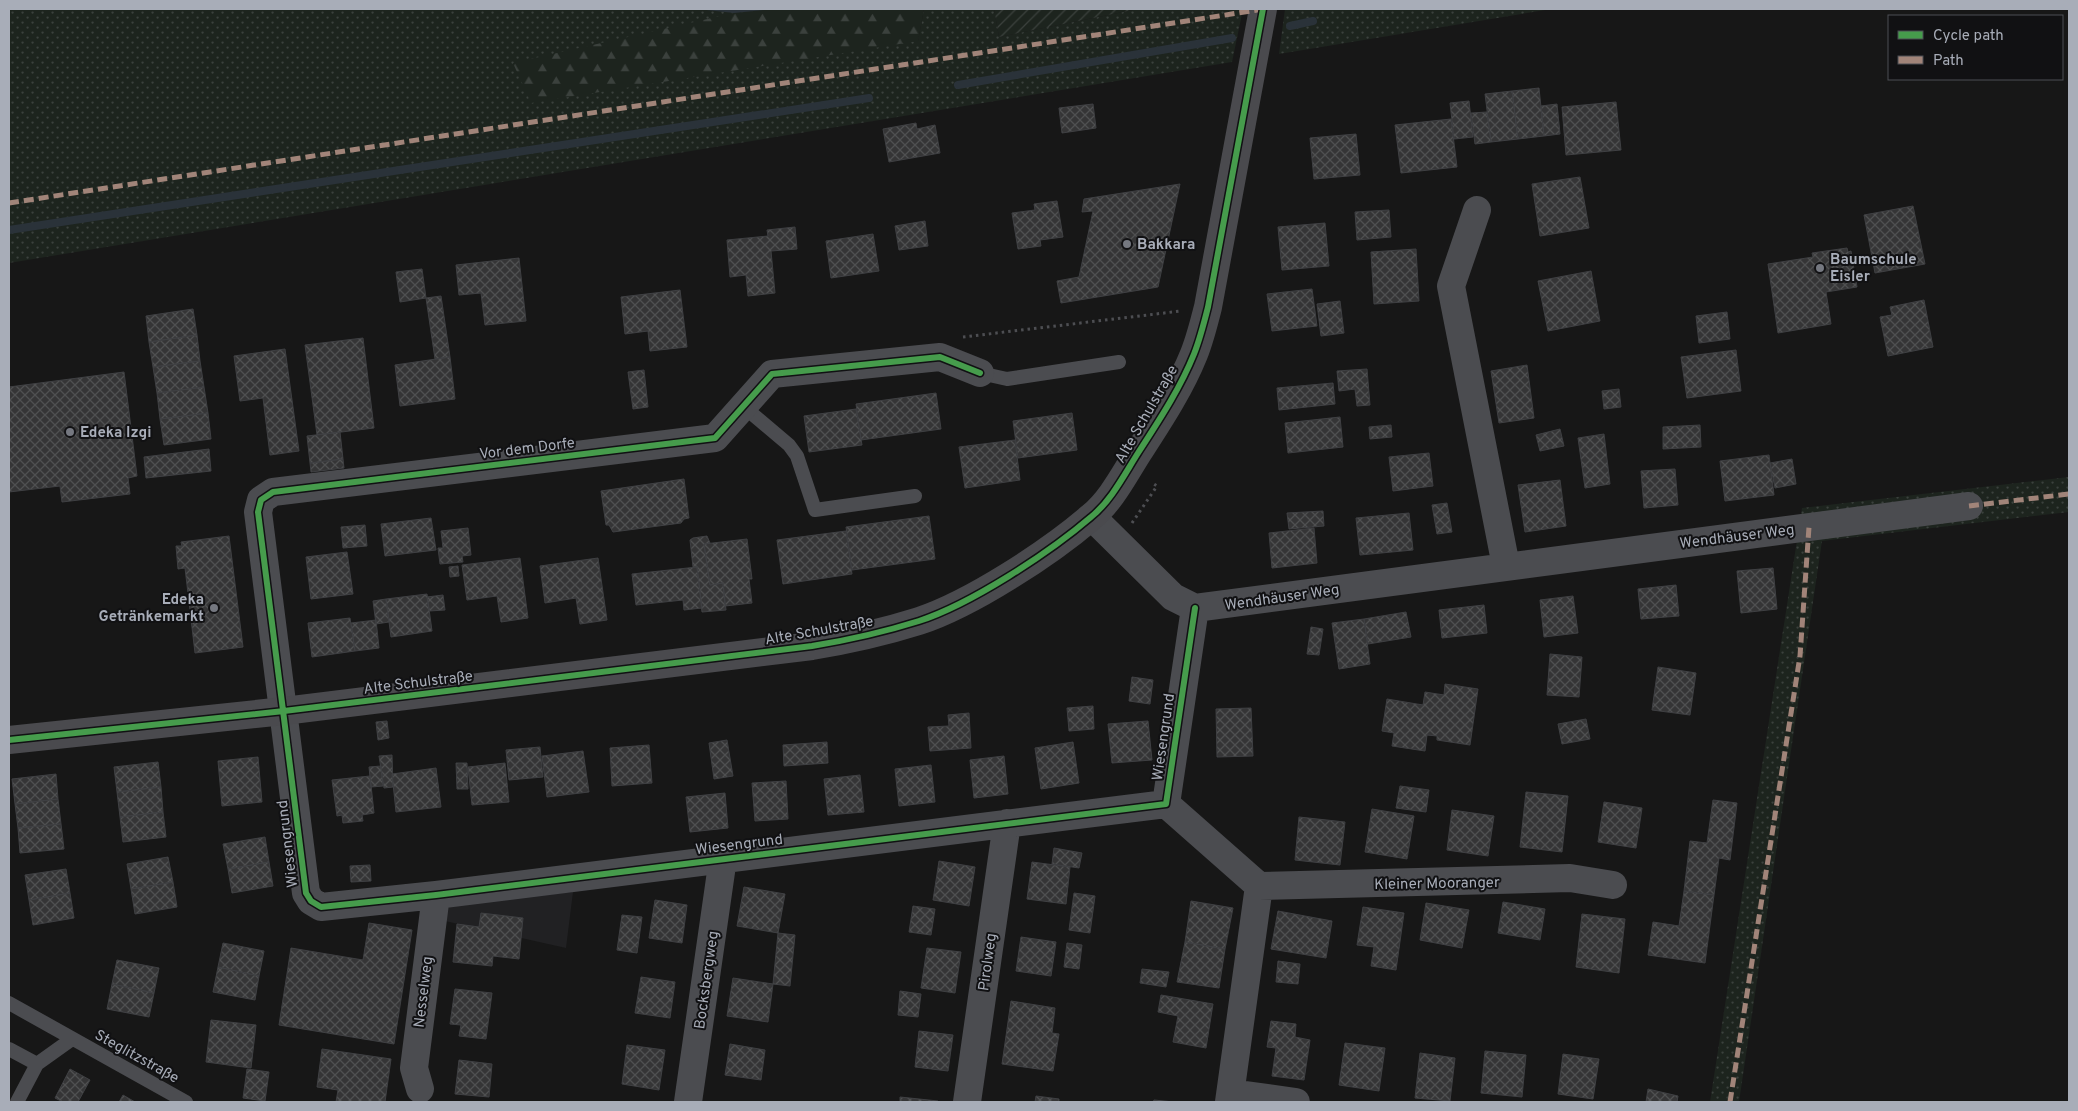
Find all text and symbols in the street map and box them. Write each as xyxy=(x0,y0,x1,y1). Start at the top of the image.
legend xyxy=(1888,15,2063,80)
text: Cycle path xyxy=(1933,27,2004,46)
text: Path xyxy=(1933,52,1964,71)
place label: Bakkara xyxy=(1137,236,1195,255)
marker: Bakkara xyxy=(1121,238,1133,250)
place label: Baumschule Eisler xyxy=(1830,251,1917,287)
marker: Baumschule Eisler xyxy=(1814,262,1826,274)
street label: Alte Schulstraße xyxy=(1112,362,1183,467)
place label: Edeka Izgi xyxy=(80,424,151,443)
marker: Edeka Izgi xyxy=(64,426,76,438)
street label: Vor dem Dorfe xyxy=(478,434,576,465)
street label: Wendhäuser Weg xyxy=(1679,521,1796,554)
street label: Wendhäuser Weg xyxy=(1224,581,1341,616)
place label: Edeka Getränkemarkt xyxy=(99,591,204,627)
marker: Edeka Getränkemarkt xyxy=(208,602,220,614)
street label: Alte Schulstraße xyxy=(763,613,875,650)
street label: Alte Schulstraße xyxy=(362,667,474,700)
street label: Wiesengrund xyxy=(1149,692,1180,782)
street label: Wiesengrund xyxy=(274,799,303,889)
street label: Wiesengrund xyxy=(694,831,784,860)
street label: Kleiner Mooranger xyxy=(1374,874,1500,895)
street label: Bocksbergweg xyxy=(691,930,724,1031)
street label: Pirolweg xyxy=(975,932,1002,992)
street label: Nesselweg xyxy=(411,955,438,1029)
street label: Steglitzstraße xyxy=(91,1026,182,1088)

